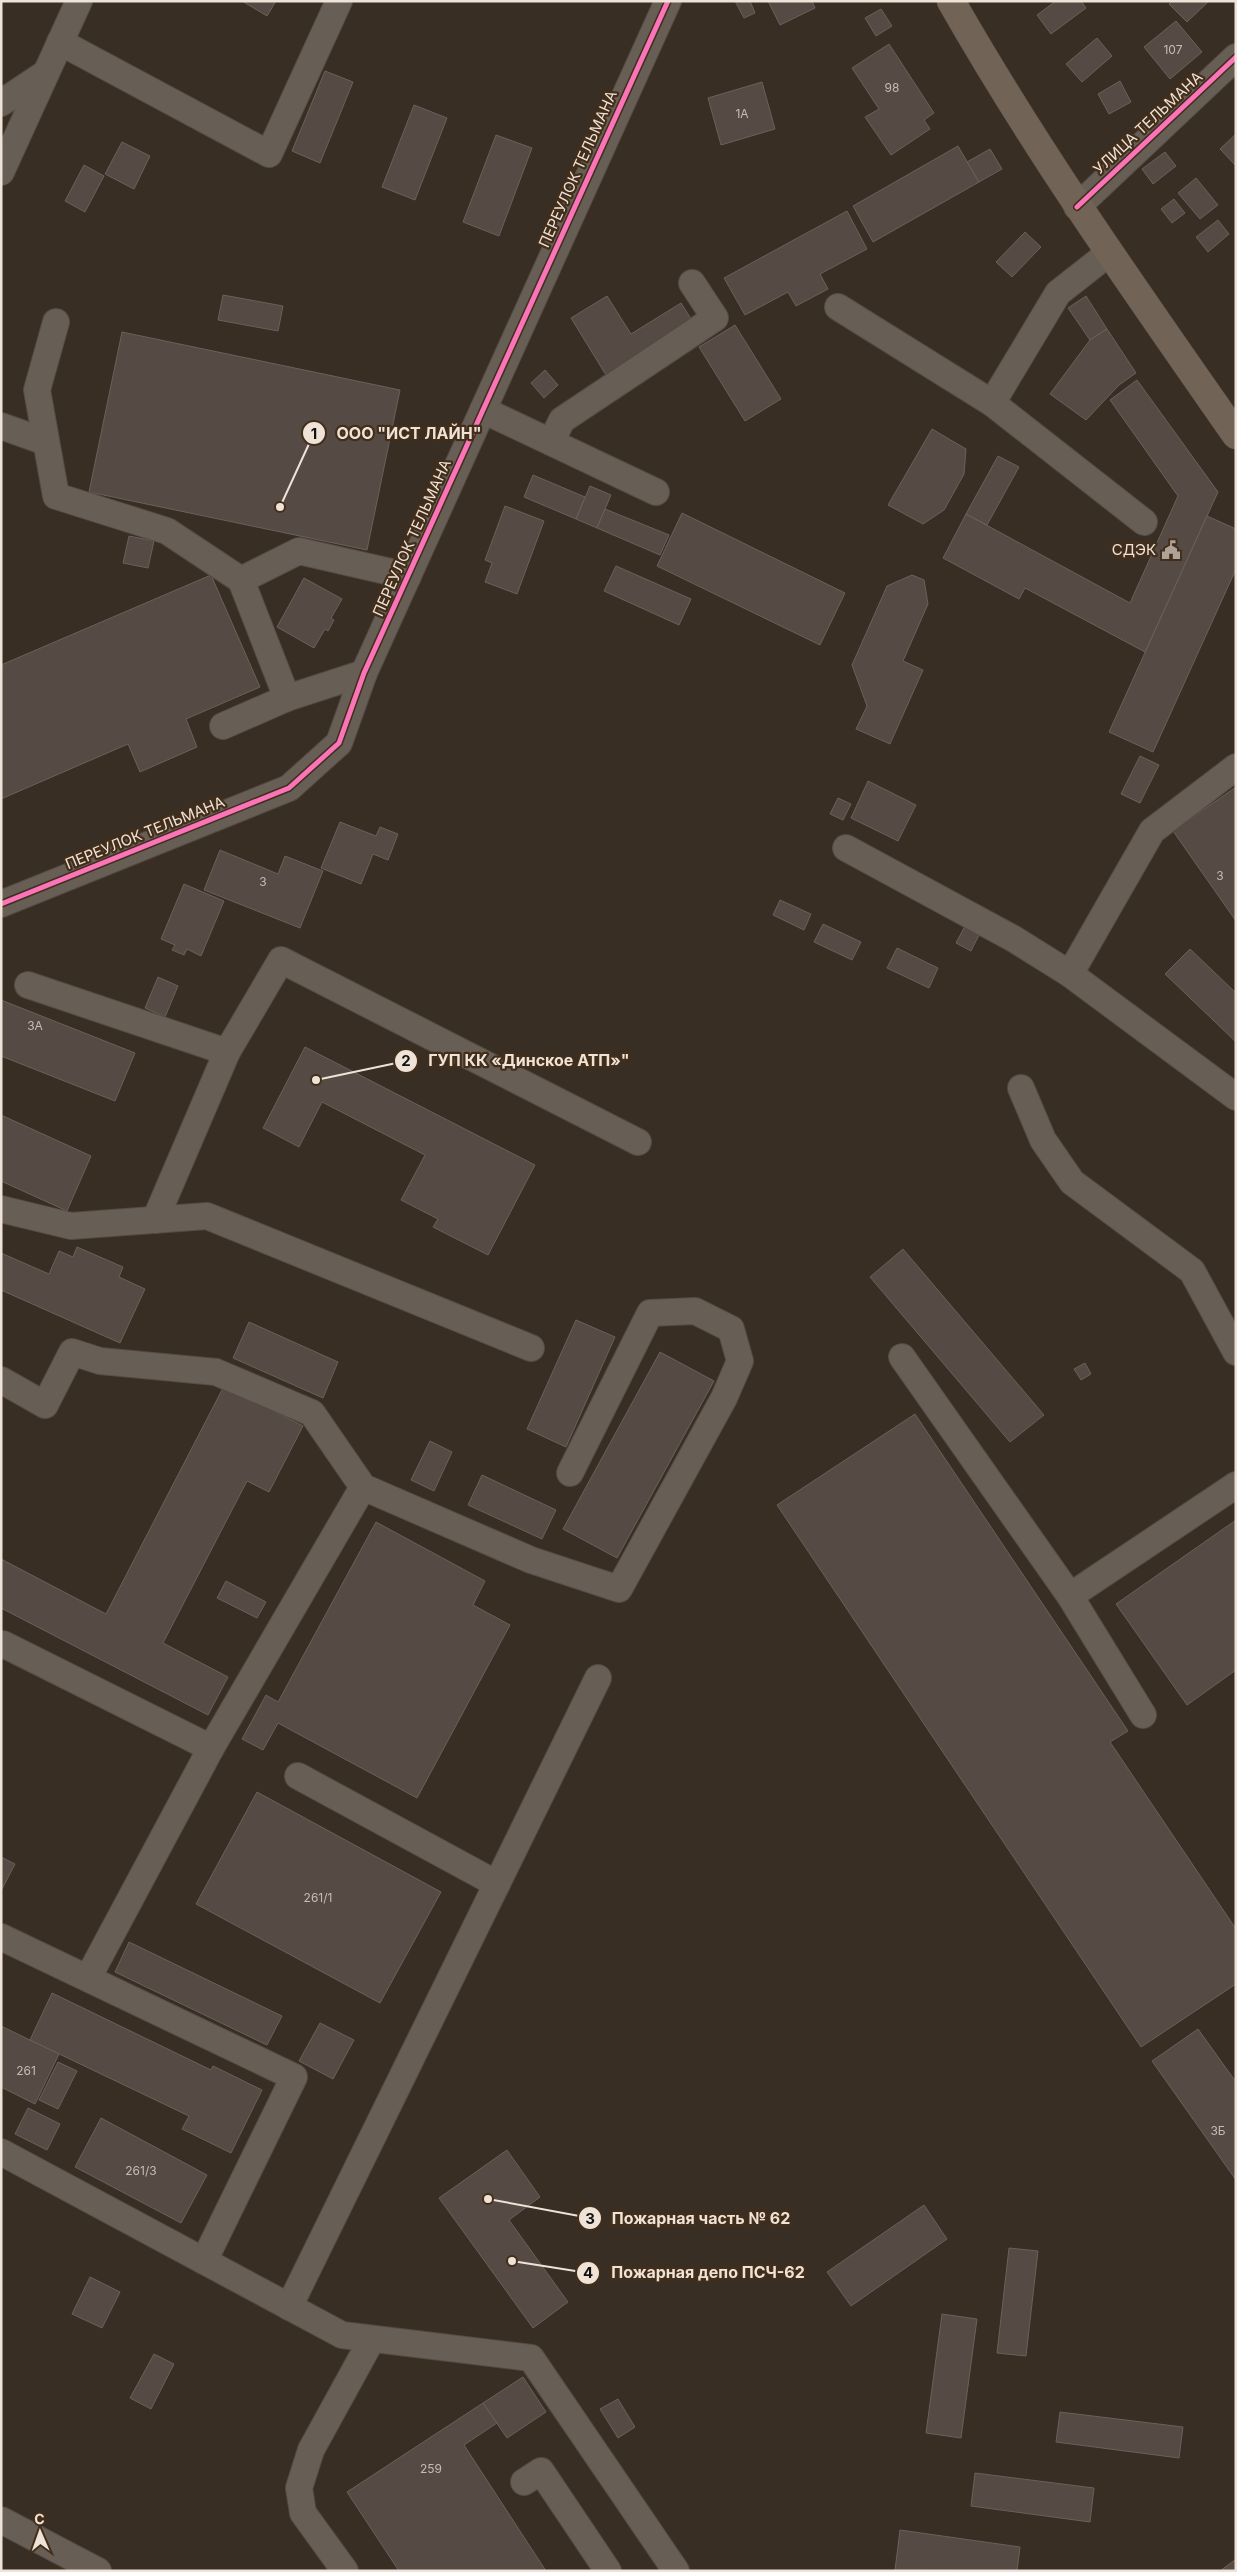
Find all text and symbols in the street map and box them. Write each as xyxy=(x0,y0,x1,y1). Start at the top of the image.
house number: 107 xyxy=(1163,42,1183,57)
street label: УЛИЦА ТЕЛЬМАНА xyxy=(1089,67,1206,178)
house number: 98 xyxy=(885,80,899,95)
street label: ПЕРЕУЛОК ТЕЛЬМАНА xyxy=(534,87,621,250)
house number: 1А xyxy=(735,106,749,121)
callout: ООО "ИСТ ЛАЙН" xyxy=(302,418,492,449)
text: ООО "ИСТ ЛАЙН" xyxy=(336,423,482,443)
text: 1 xyxy=(311,424,317,443)
street label: ПЕРЕУЛОК ТЕЛЬМАНА xyxy=(368,456,455,619)
public building icon: СДЭК xyxy=(1160,539,1182,561)
place label: СДЭК xyxy=(1112,540,1156,559)
street label: ПЕРЕУЛОК ТЕЛЬМАНА xyxy=(62,792,227,873)
house number: 3 xyxy=(1216,868,1224,883)
house number: 3 xyxy=(259,874,267,889)
house number: 3А xyxy=(27,1018,43,1033)
callout: ГУП КК «Динское АТП»" xyxy=(393,1045,640,1076)
text: ГУП КК «Динское АТП»" xyxy=(428,1050,630,1070)
text: 2 xyxy=(401,1051,411,1070)
house number: 261/1 xyxy=(304,1890,332,1905)
house number: 261 xyxy=(16,2063,36,2078)
house number: 3Б xyxy=(1210,2123,1226,2138)
house number: 261/3 xyxy=(125,2163,157,2178)
callout: Пожарная часть № 62 xyxy=(577,2203,801,2234)
text: Пожарная часть № 62 xyxy=(612,2208,790,2228)
text: 3 xyxy=(585,2209,595,2228)
callout: Пожарная депо ПСЧ-62 xyxy=(576,2257,814,2288)
text: Пожарная депо ПСЧ-62 xyxy=(611,2262,805,2282)
text: 4 xyxy=(583,2263,593,2282)
house number: 259 xyxy=(420,2461,442,2476)
north arrow xyxy=(15,2507,65,2557)
text: С xyxy=(34,2510,45,2527)

